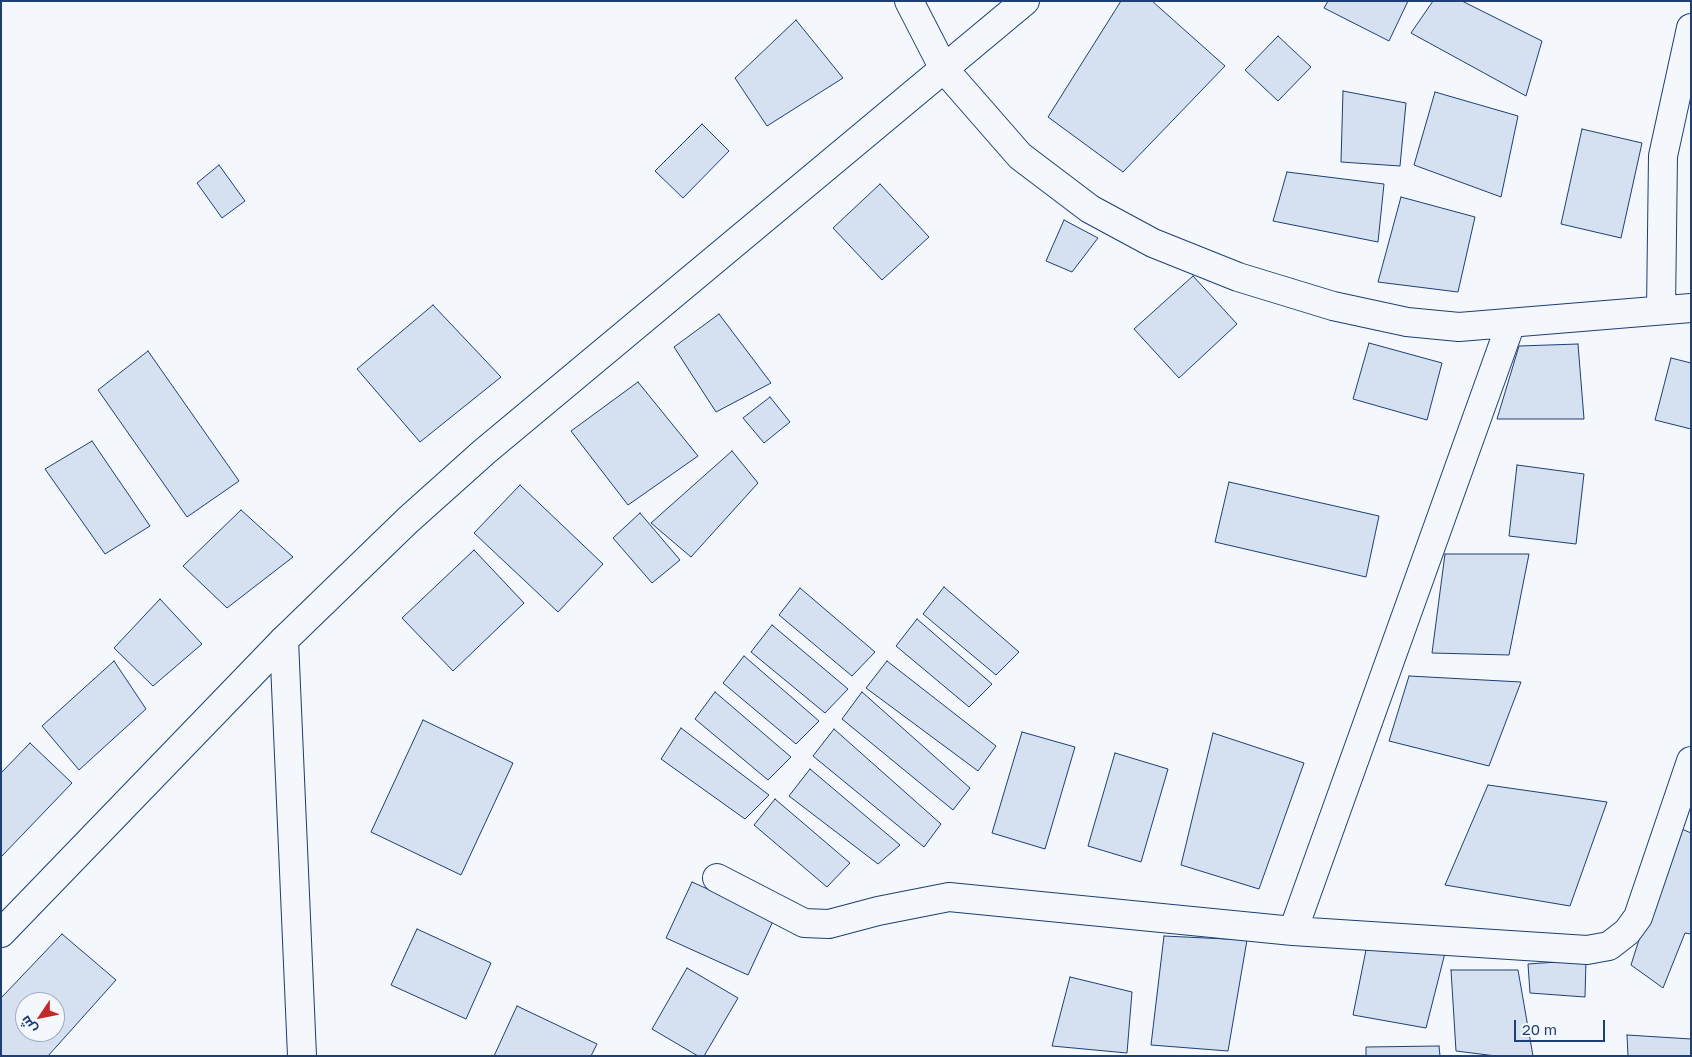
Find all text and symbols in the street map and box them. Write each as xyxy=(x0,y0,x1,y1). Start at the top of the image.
north arrow xyxy=(15,992,65,1042)
scale bar xyxy=(1517,1010,1608,1042)
text: ش xyxy=(16,1013,40,1037)
text: 20 m xyxy=(1522,1020,1557,1038)

